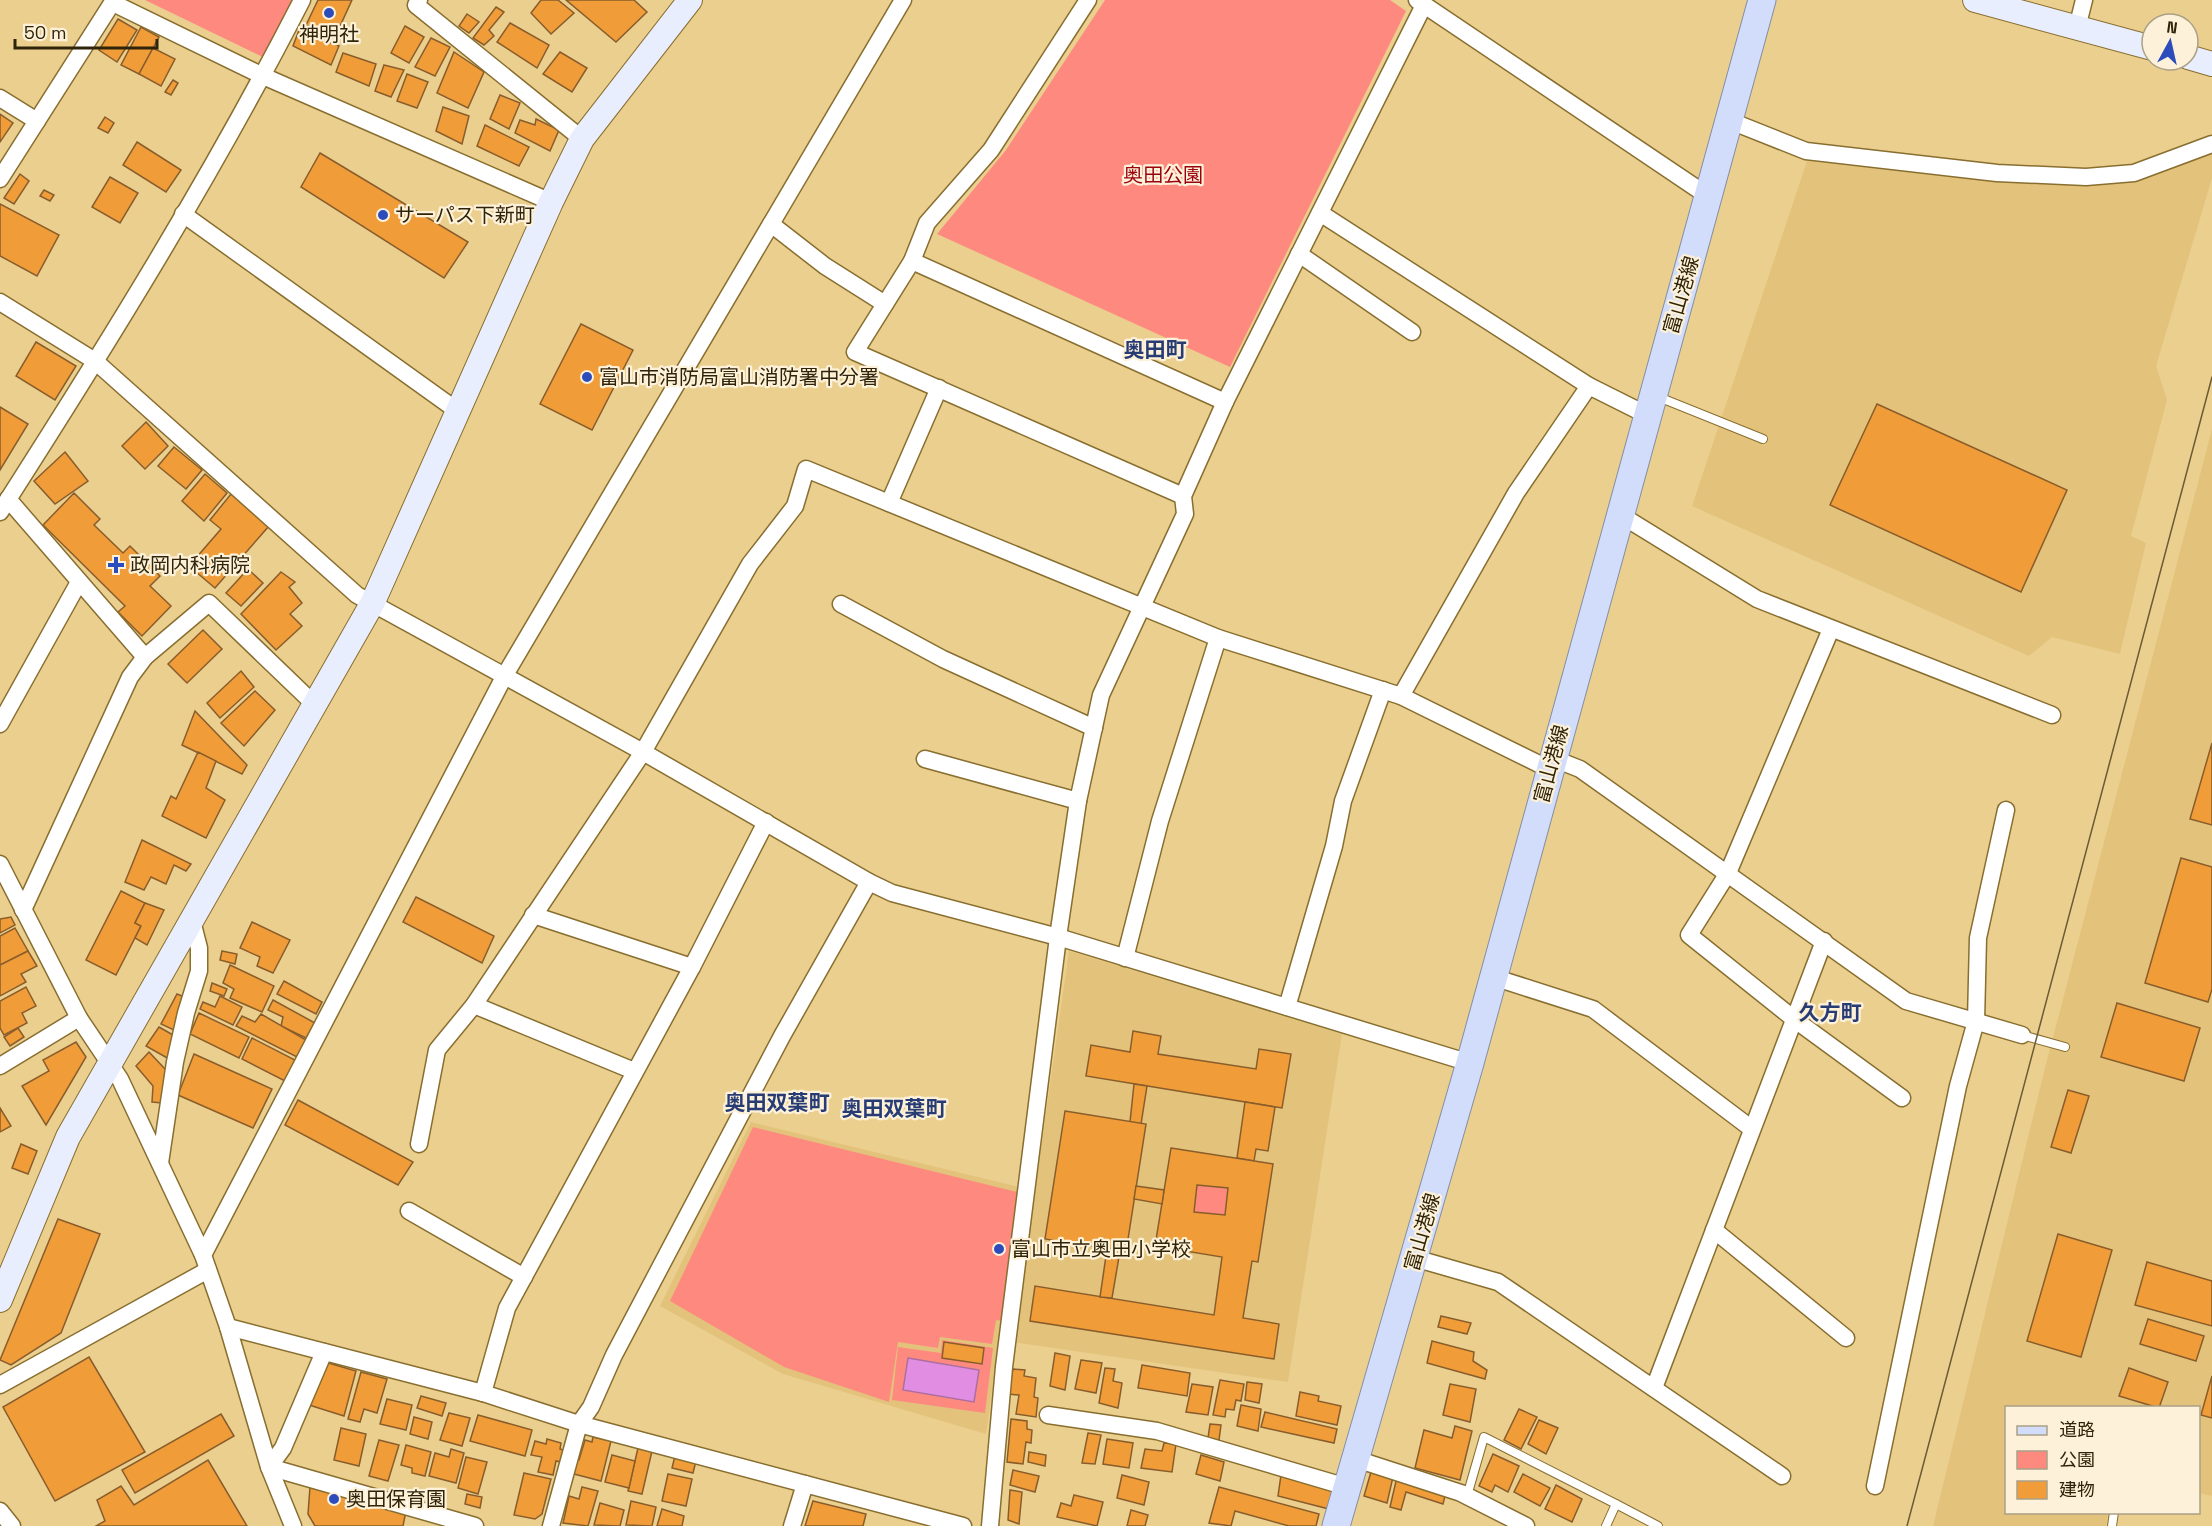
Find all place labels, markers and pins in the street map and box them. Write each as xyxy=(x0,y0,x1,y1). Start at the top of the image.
marker: 神明社 xyxy=(322,6,336,20)
place label: 神明社 xyxy=(299,21,359,47)
place label: サーパス下新町 xyxy=(395,202,535,228)
marker: サーパス下新町 xyxy=(376,208,390,222)
place label: 富山市消防局富山消防署中分署 xyxy=(599,364,879,390)
marker: 富山市消防局富山消防署中分署 xyxy=(580,370,594,384)
place label: 政岡内科病院 xyxy=(130,552,250,578)
marker: 政岡内科病院 xyxy=(107,556,125,574)
place label: 富山市立奥田小学校 xyxy=(1011,1236,1191,1262)
marker: 富山市立奥田小学校 xyxy=(992,1242,1006,1256)
place label: 奥田保育園 xyxy=(346,1486,446,1512)
marker: 奥田保育園 xyxy=(327,1492,341,1506)

